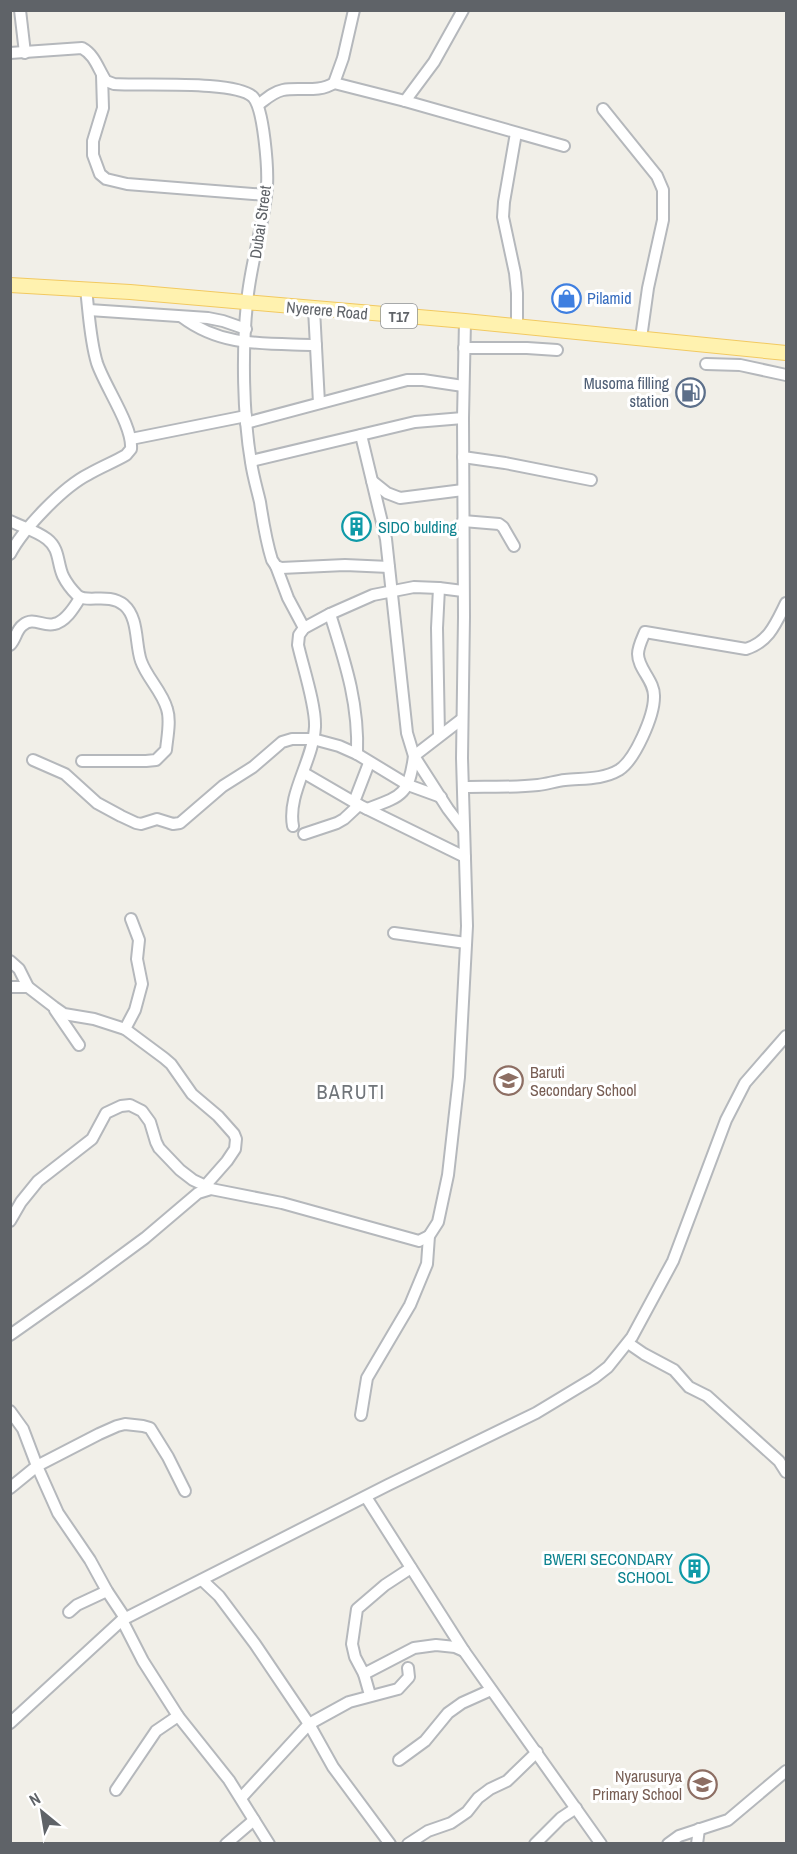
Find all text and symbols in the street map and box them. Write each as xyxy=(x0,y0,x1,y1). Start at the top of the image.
street label: Dubai Street xyxy=(244,184,276,260)
shop icon: Pilamid xyxy=(550,282,582,314)
place label: Pilamid xyxy=(587,287,631,309)
street label: Nyerere Road xyxy=(285,295,369,325)
road number: T17 xyxy=(381,304,417,328)
place label: Musoma filling station xyxy=(584,372,670,412)
fuel station icon: Musoma filling station xyxy=(674,376,706,408)
building icon: SIDO bulding xyxy=(341,511,373,543)
place label: SIDO bulding xyxy=(378,516,457,538)
place label: Baruti Secondary School xyxy=(530,1061,637,1101)
school or university icon: Baruti Secondary School xyxy=(493,1065,525,1097)
district label: BARUTI xyxy=(316,1078,386,1105)
place label: BWERI SECONDARY SCHOOL xyxy=(543,1548,674,1588)
building icon: BWERI SECONDARY SCHOOL xyxy=(678,1552,710,1584)
place label: Nyarusurya Primary School xyxy=(592,1765,683,1805)
school or university icon: Nyarusurya Primary School xyxy=(687,1769,719,1801)
north arrow xyxy=(12,1782,72,1842)
text: N xyxy=(25,1787,44,1811)

